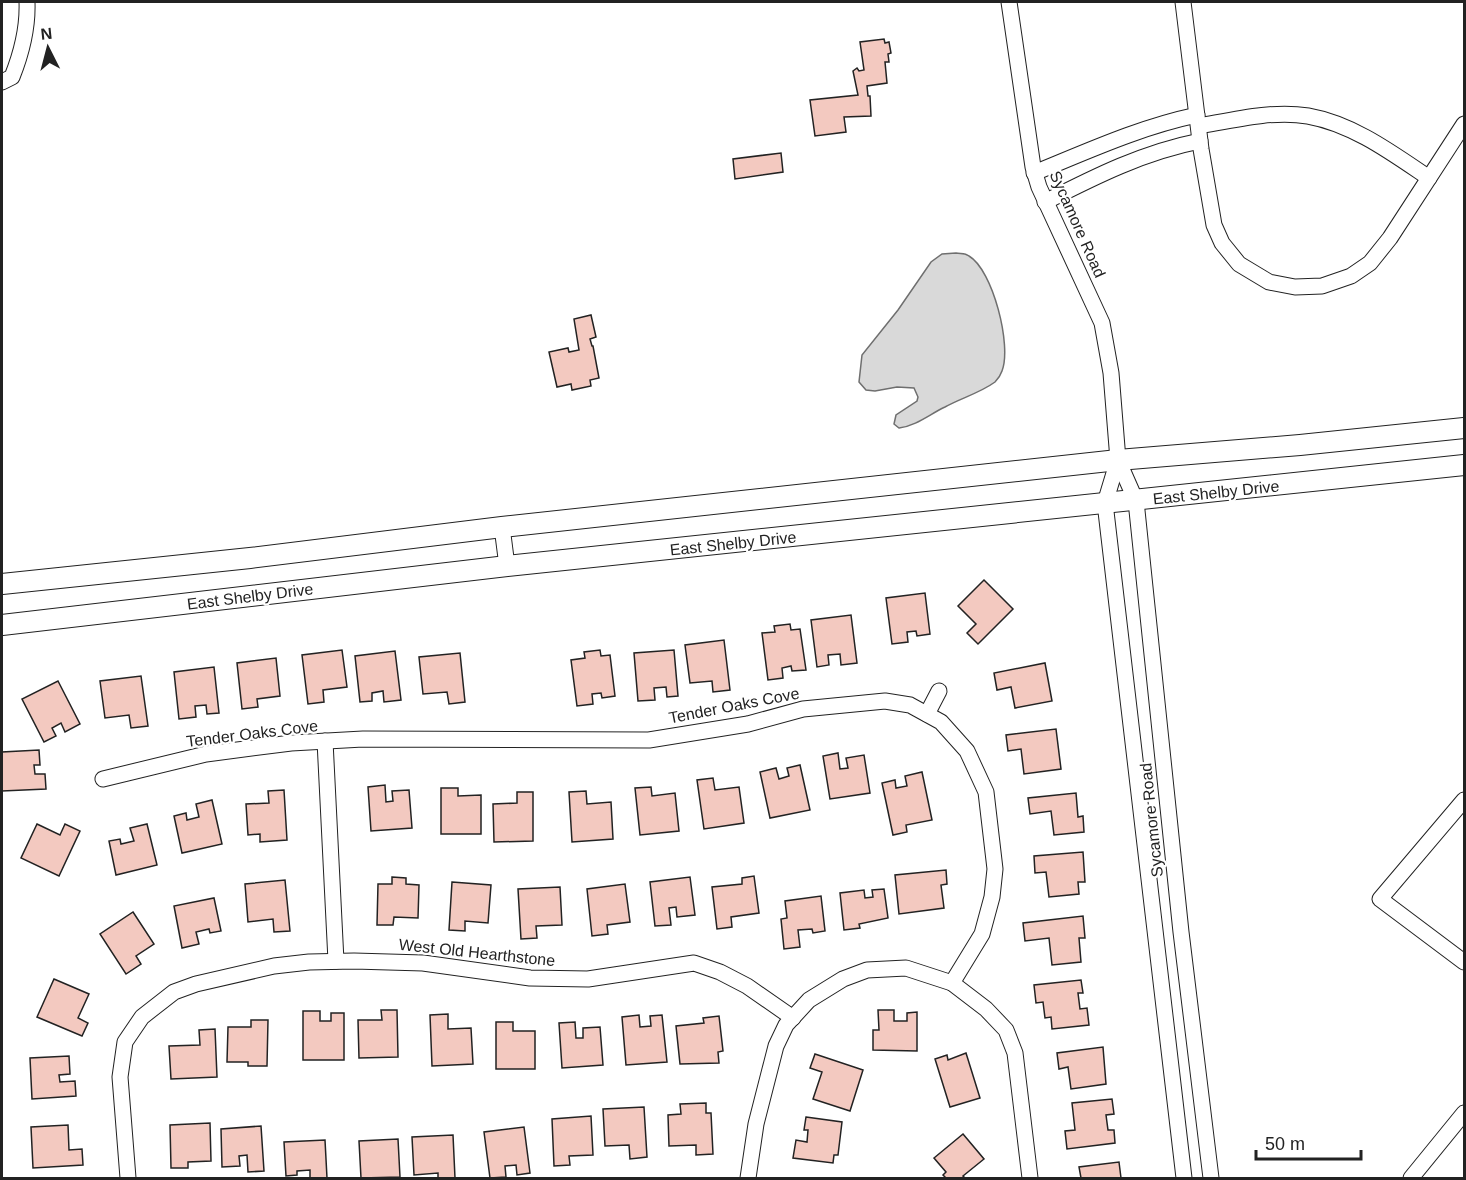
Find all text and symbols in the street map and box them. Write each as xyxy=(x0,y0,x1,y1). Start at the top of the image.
north arrow xyxy=(18,18,78,78)
text: N xyxy=(40,25,53,43)
street label: Sycamore Road xyxy=(1046,168,1109,280)
street label: East Shelby Drive xyxy=(1152,477,1280,508)
street label: East Shelby Drive xyxy=(669,528,797,559)
street label: East Shelby Drive xyxy=(186,580,314,613)
street label: Tender Oaks Cove xyxy=(667,684,801,726)
street label: Tender Oaks Cove xyxy=(185,717,319,750)
street label: Sycamore Road xyxy=(1137,762,1166,878)
street label: West Old Hearthstone xyxy=(398,936,556,969)
scale bar xyxy=(1256,1123,1361,1161)
text: 50 m xyxy=(1265,1134,1305,1154)

